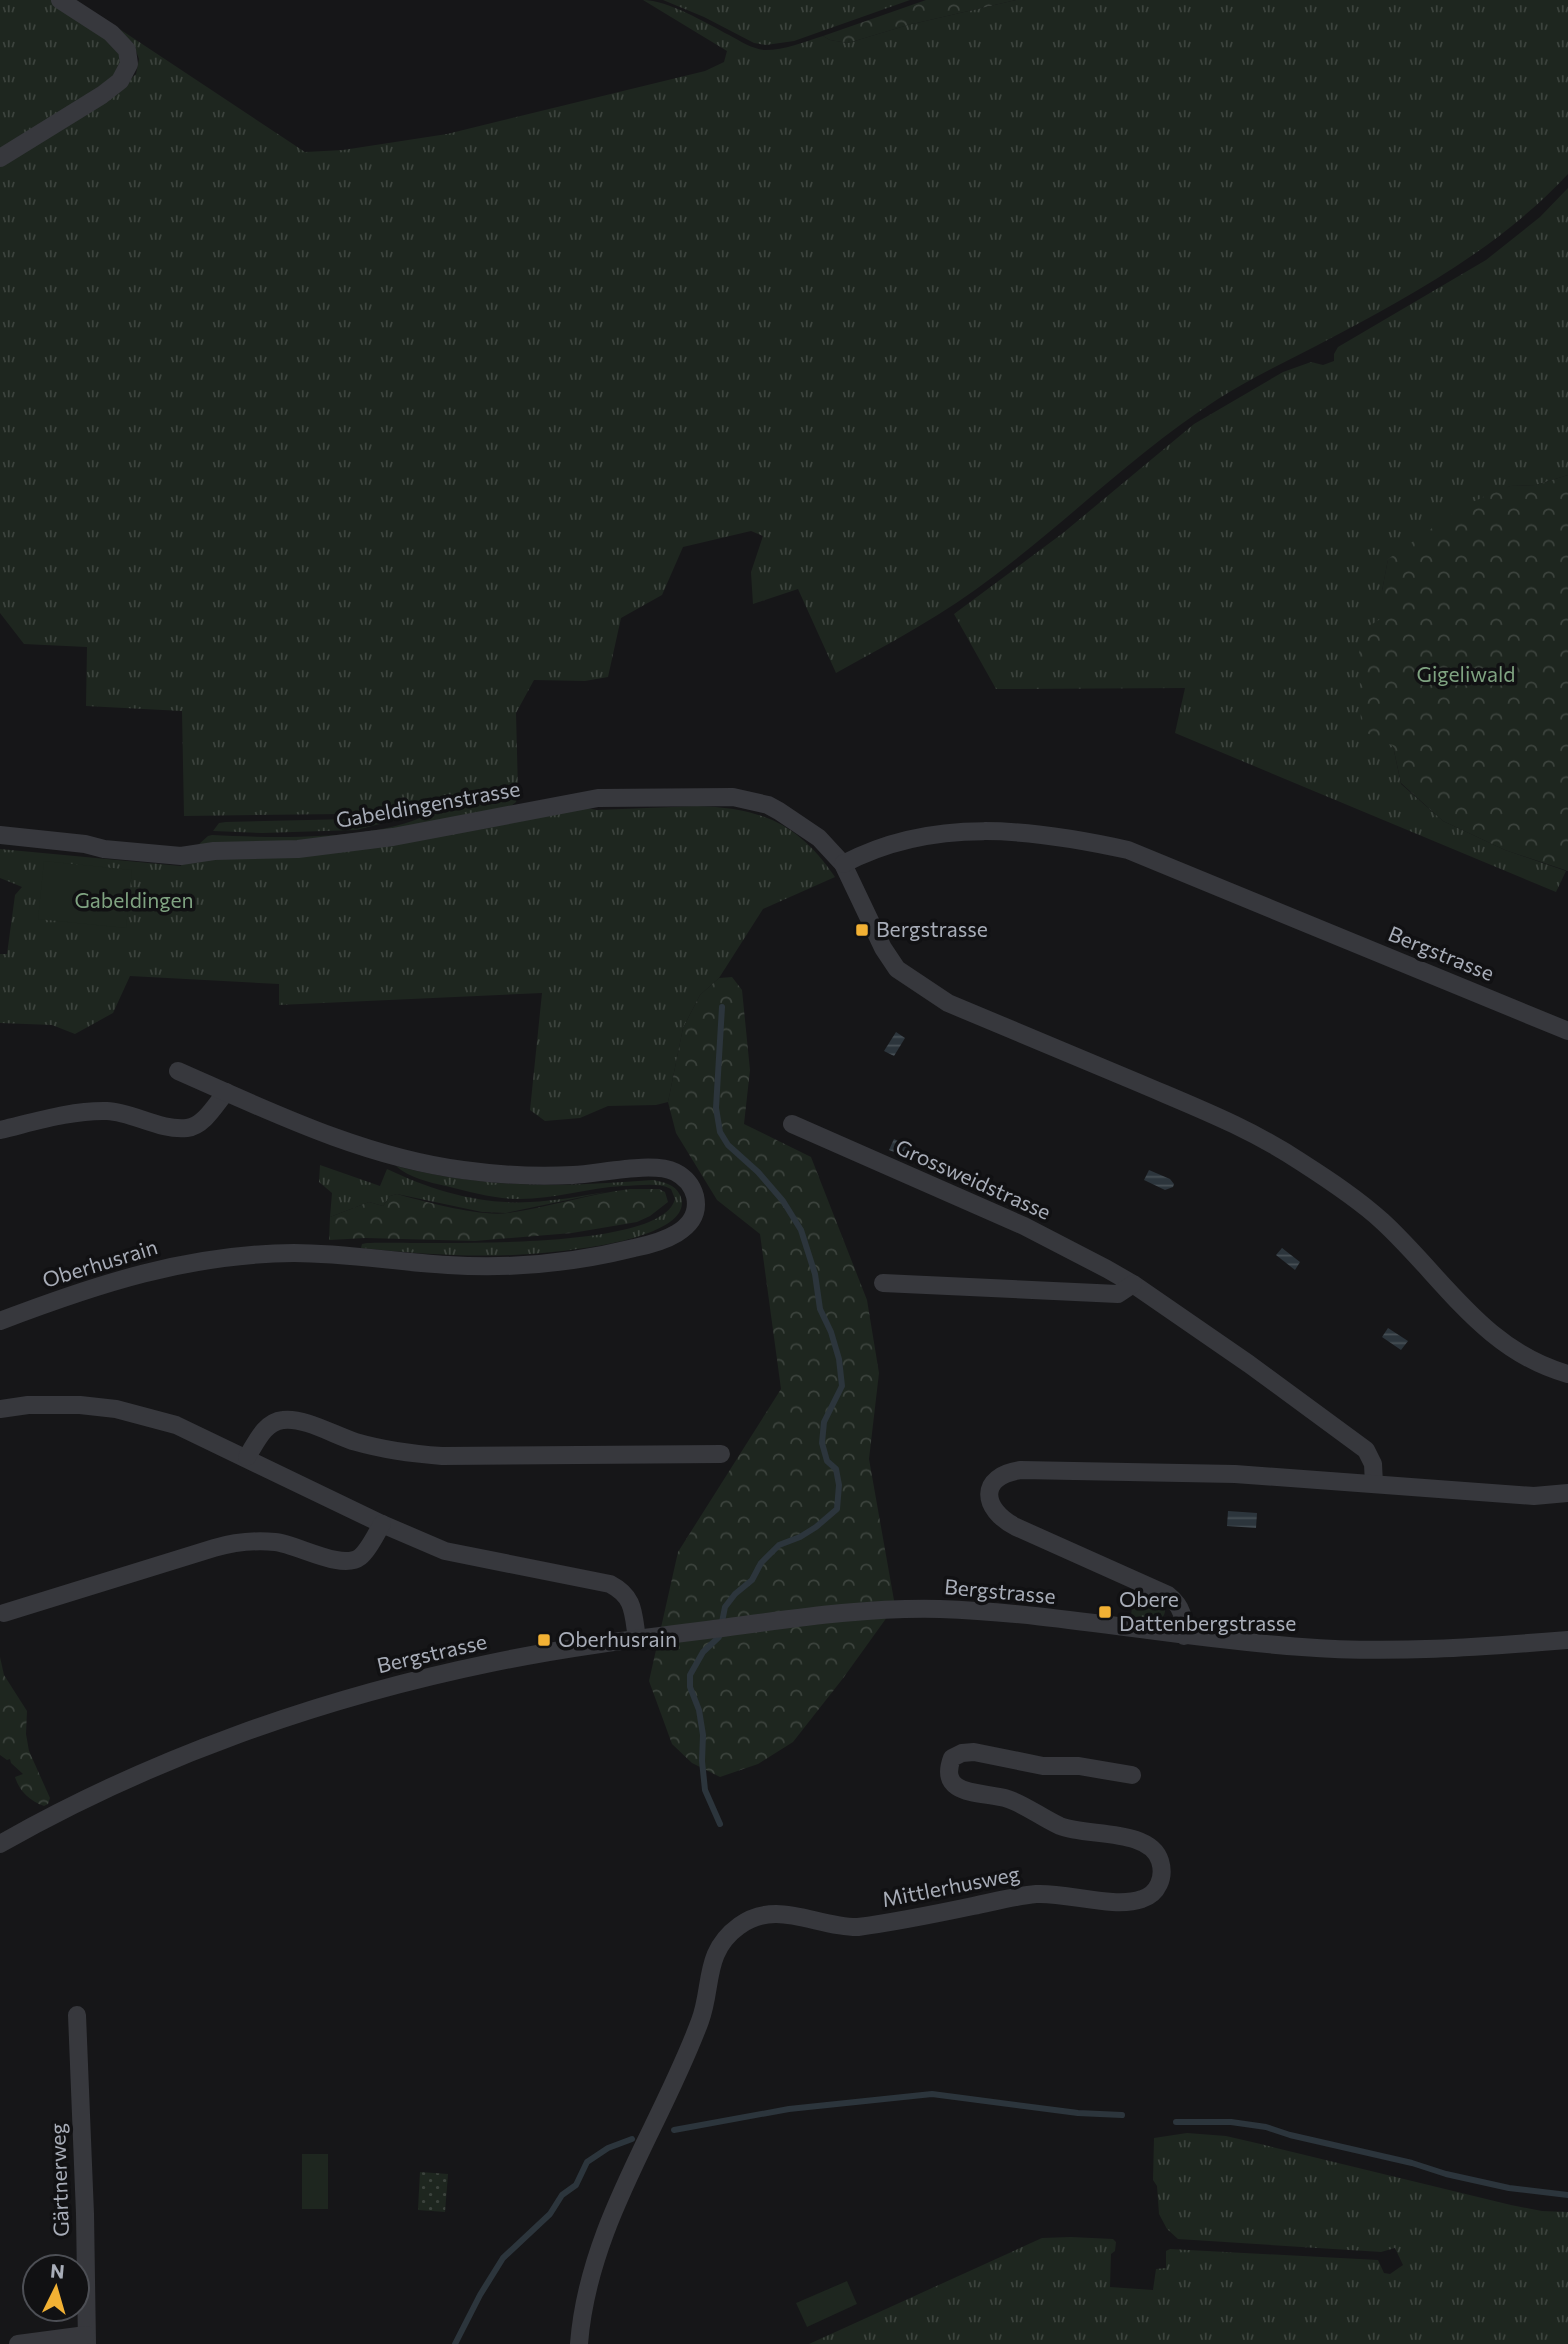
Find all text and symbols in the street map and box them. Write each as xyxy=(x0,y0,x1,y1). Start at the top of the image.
park label: Gigeliwald xyxy=(1417,661,1515,686)
street label: Gabeldingenstrasse xyxy=(334,775,522,832)
park label: Gabeldingen xyxy=(74,887,194,912)
place label: Bergstrasse xyxy=(876,916,988,941)
street label: Bergstrasse xyxy=(1385,920,1498,985)
marker: Bergstrasse xyxy=(854,922,870,938)
street label: Grossweidstrasse xyxy=(892,1133,1055,1224)
street label: Oberhusrain xyxy=(39,1233,160,1292)
street label: Bergstrasse xyxy=(943,1573,1057,1608)
place label: Obere Dattenbergstrasse xyxy=(1119,1586,1296,1635)
marker: Obere Dattenbergstrasse xyxy=(1097,1604,1113,1620)
place label: Oberhusrain xyxy=(558,1626,677,1651)
street label: Bergstrasse xyxy=(374,1628,489,1677)
marker: Oberhusrain xyxy=(536,1632,552,1648)
street label: Mittlerhusweg xyxy=(880,1860,1022,1911)
street label: Gärtnerweg xyxy=(44,2123,73,2237)
north arrow xyxy=(21,2253,91,2323)
text: N xyxy=(49,2258,66,2283)

